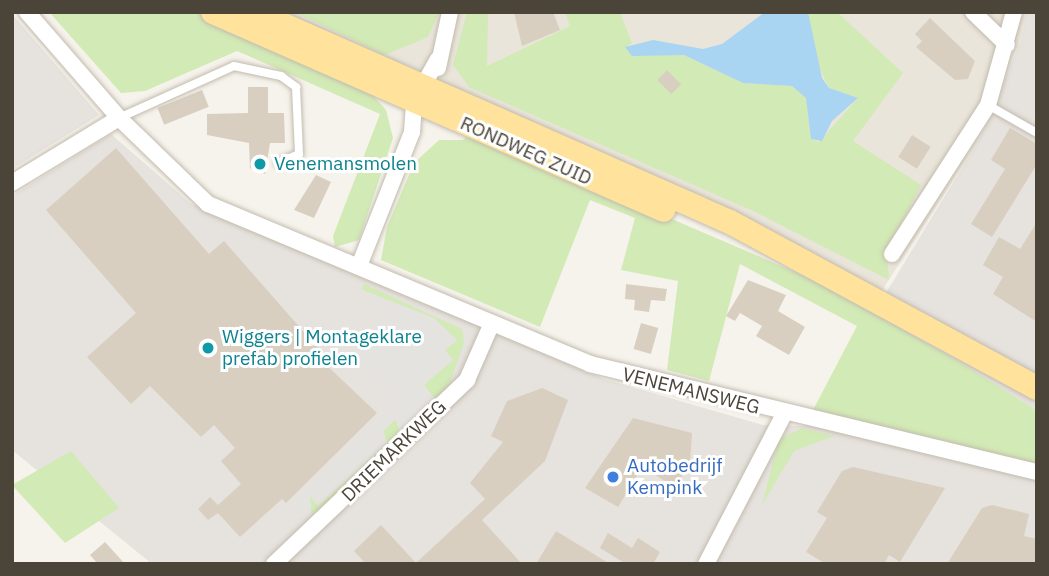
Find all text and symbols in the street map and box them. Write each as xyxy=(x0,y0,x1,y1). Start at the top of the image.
street label: RONDWEG ZUID xyxy=(457,112,595,190)
place label: Venemansmolen xyxy=(274,153,417,175)
marker: Venemansmolen xyxy=(252,156,268,172)
place label: Wiggers | Montageklare prefab profielen xyxy=(222,326,422,370)
marker: Wiggers | Montageklare prefab profielen xyxy=(200,340,216,356)
street label: VENEMANSWEG xyxy=(620,363,762,419)
street label: DRIEMARKWEG xyxy=(337,395,451,507)
place label: Autobedrijf Kempink xyxy=(627,455,722,499)
marker: Autobedrijf Kempink xyxy=(605,469,621,485)

